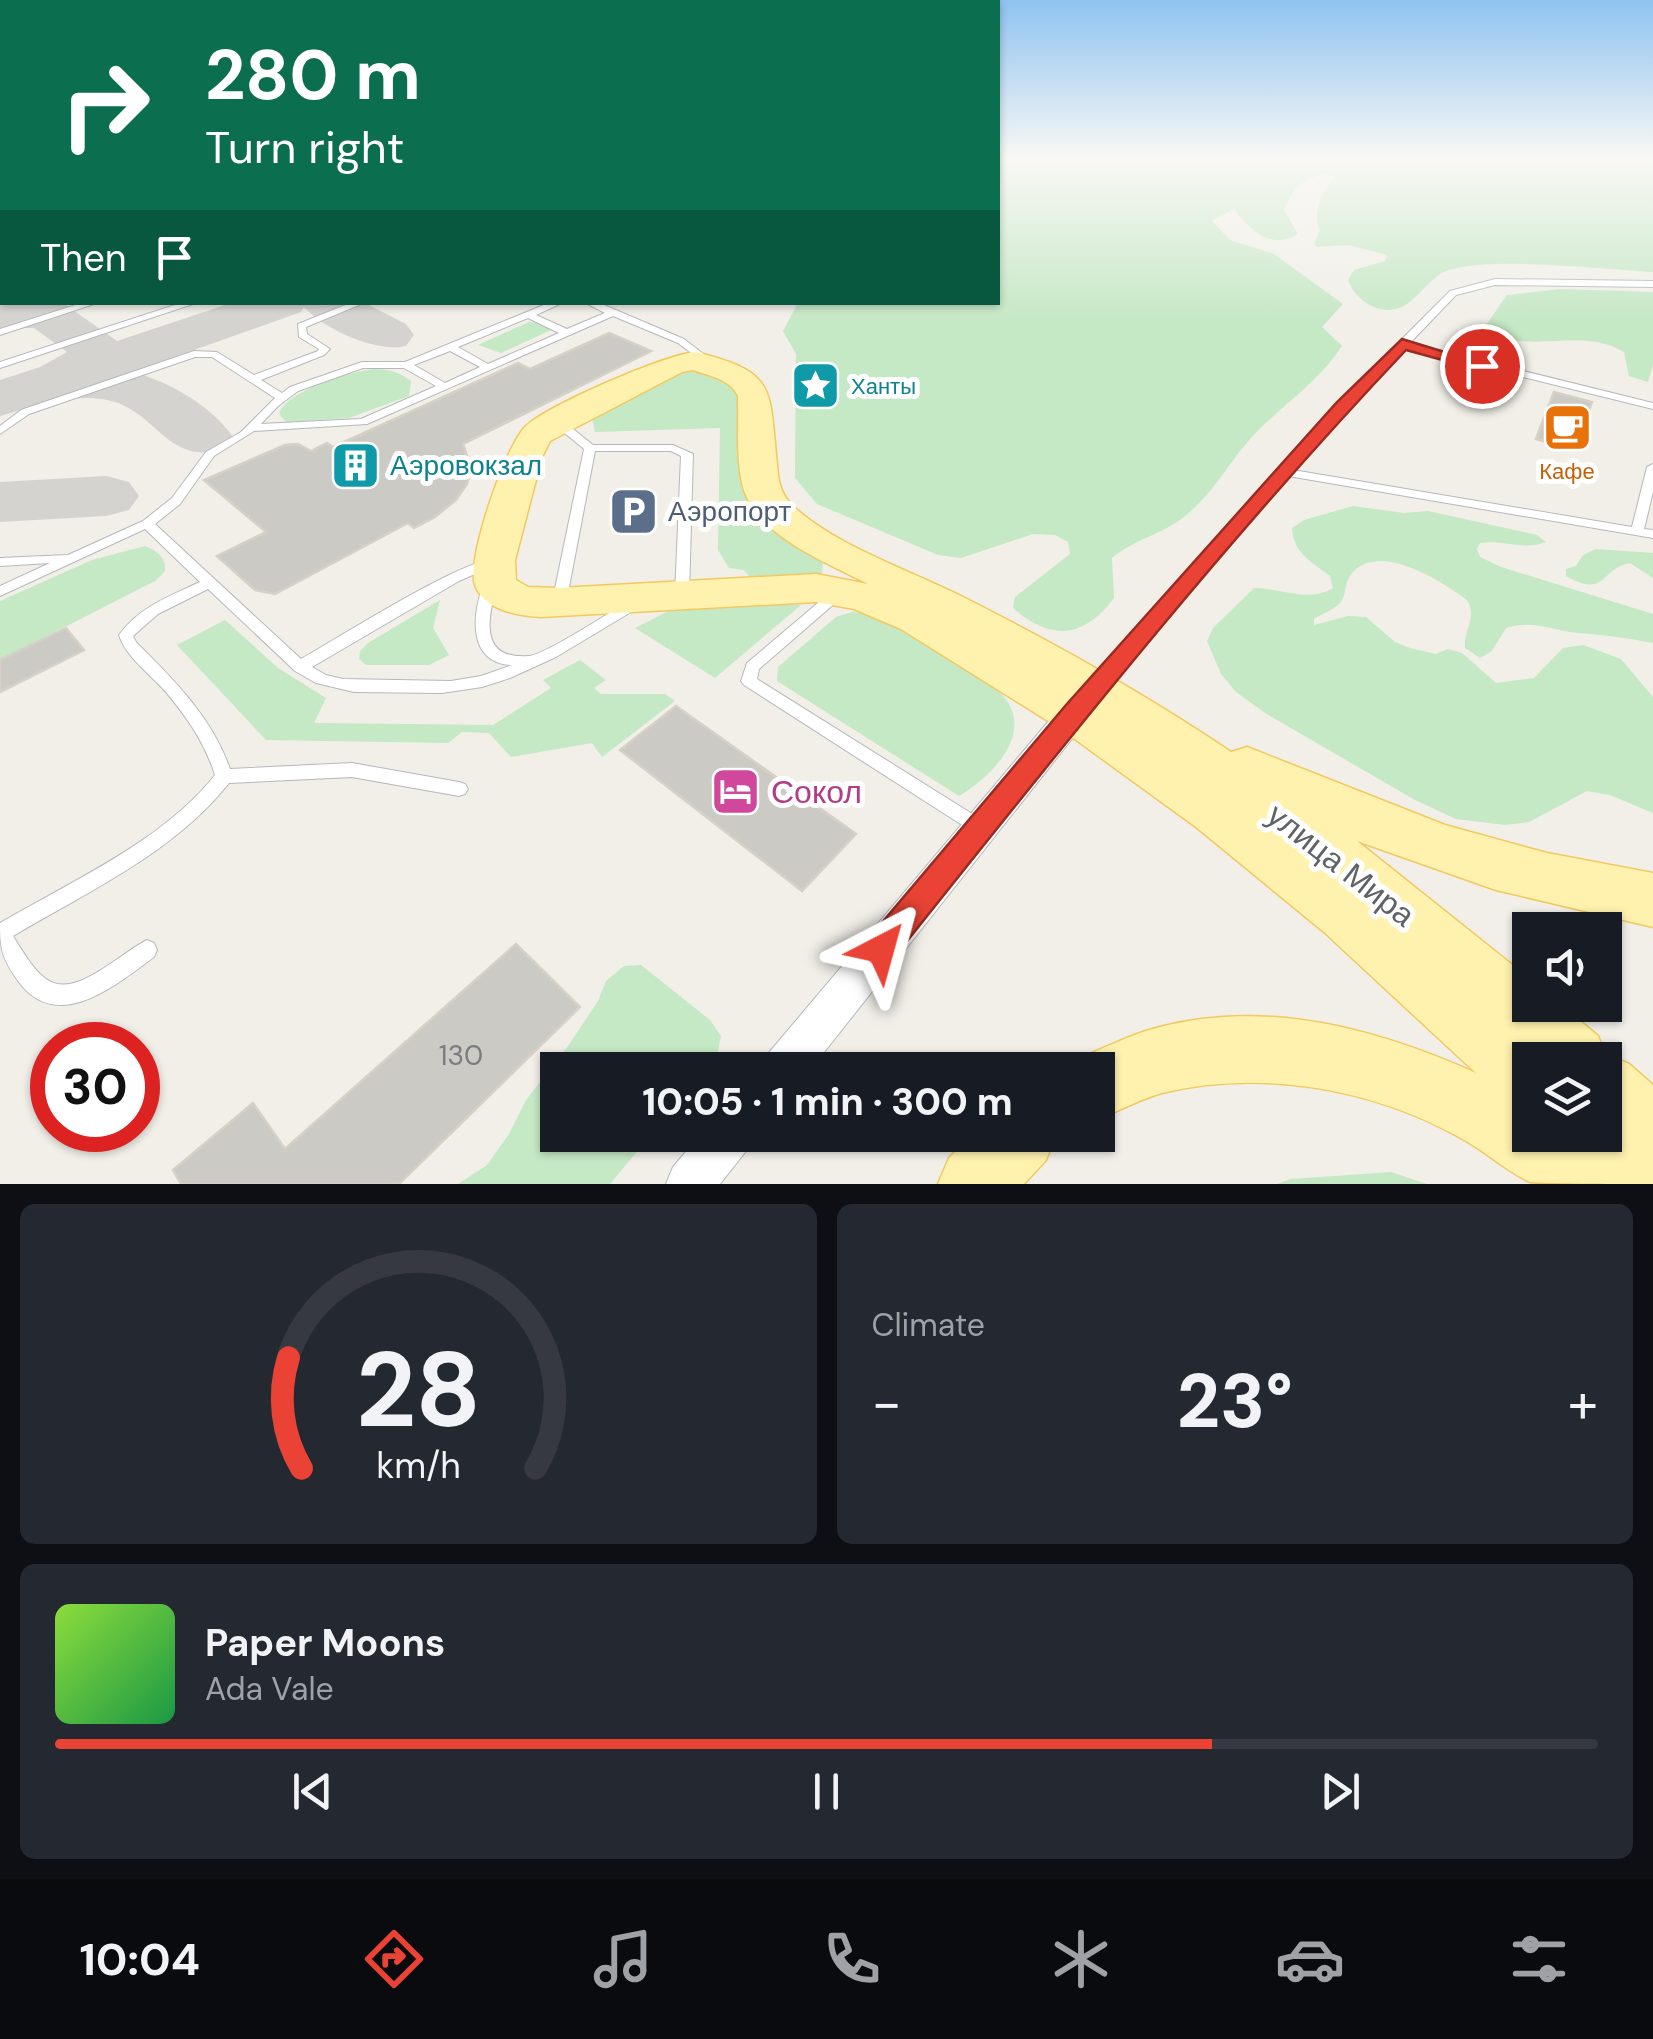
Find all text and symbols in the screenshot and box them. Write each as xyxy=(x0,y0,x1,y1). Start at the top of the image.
text: 280 m xyxy=(205,30,421,121)
icon: right xyxy=(40,40,170,170)
text: Turn right xyxy=(205,118,404,177)
icon: arrive xyxy=(147,230,202,285)
text: Then xyxy=(40,233,127,283)
pin xyxy=(1440,324,1525,409)
icon: arrive xyxy=(1455,339,1510,394)
place icon: Ханты xyxy=(790,360,842,412)
place label: Ханты xyxy=(851,372,916,401)
cafe icon: Кафе xyxy=(1541,401,1593,453)
building icon: Аэровокзал xyxy=(329,439,381,491)
place label: Аэровокзал xyxy=(390,447,542,484)
place label: Кафе xyxy=(1539,457,1595,486)
parking icon: Аэропорт xyxy=(607,485,659,537)
place label: Аэропорт xyxy=(668,493,791,530)
hotel icon: Сокол xyxy=(710,766,762,818)
place label: Сокол xyxy=(771,771,862,813)
street label: улица Мира xyxy=(1258,794,1424,936)
position arrow xyxy=(829,897,933,1001)
map controls xyxy=(1512,912,1622,1152)
button: sound xyxy=(1512,912,1622,1022)
speed limit sign: 30 xyxy=(30,1022,160,1152)
house number: 130 xyxy=(439,1037,483,1074)
button: layers xyxy=(1512,1042,1622,1152)
text: 10:05 · 1 min · 300 m xyxy=(642,1077,1013,1127)
text: Climate xyxy=(872,1304,985,1346)
text: 28 xyxy=(356,1323,481,1458)
text: 23° xyxy=(1177,1353,1293,1450)
text: − xyxy=(872,1367,902,1439)
text: + xyxy=(1568,1367,1598,1439)
text: km/h xyxy=(376,1443,460,1489)
text: Paper Moons xyxy=(205,1618,445,1668)
text: Ada Vale xyxy=(205,1668,334,1710)
icon: previous xyxy=(285,1764,340,1819)
icon: pause xyxy=(799,1764,854,1819)
icon: next xyxy=(1313,1764,1368,1819)
icon: directions xyxy=(359,1924,429,1994)
icon: music xyxy=(588,1924,658,1994)
icon: phone xyxy=(817,1924,887,1994)
icon: climate xyxy=(1046,1924,1116,1994)
icon: car xyxy=(1275,1924,1345,1994)
icon: filters xyxy=(1504,1924,1574,1994)
text: 10:04 xyxy=(79,1930,200,1989)

